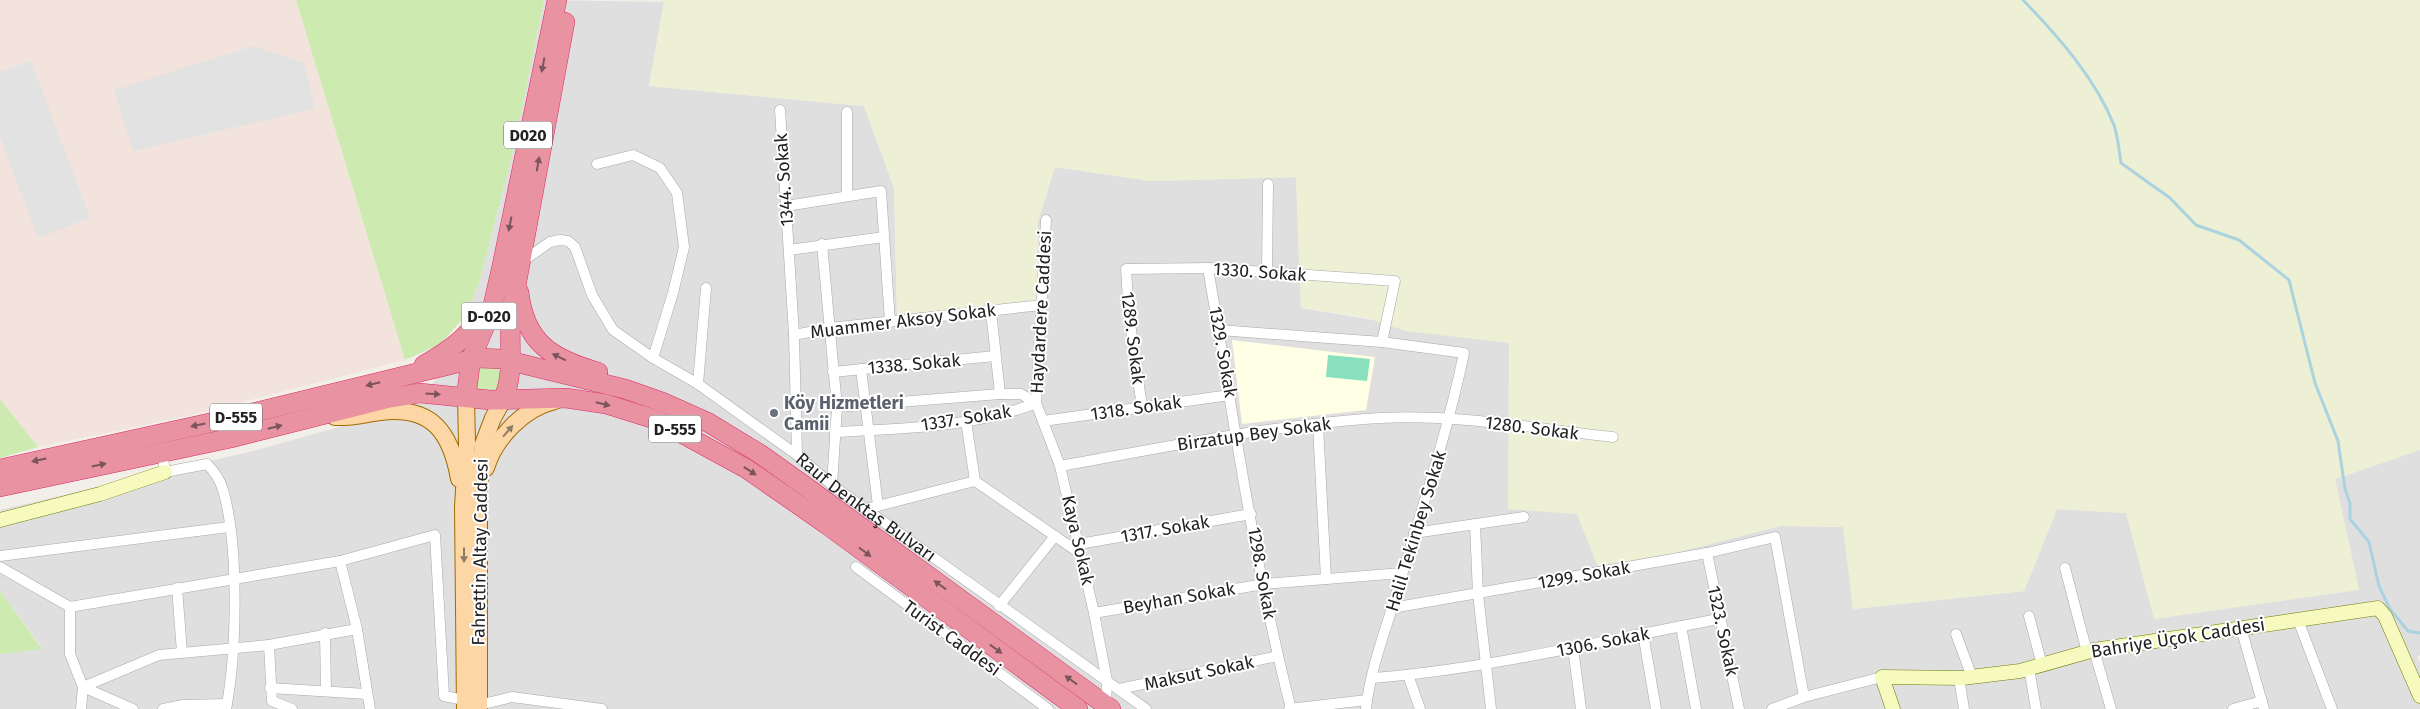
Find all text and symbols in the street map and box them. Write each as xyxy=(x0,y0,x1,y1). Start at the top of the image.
one-way arrow xyxy=(539,57,547,73)
road number: D020 xyxy=(504,122,552,148)
street label: 1344. Sokak xyxy=(770,132,798,227)
one-way arrow xyxy=(535,155,543,171)
one-way arrow xyxy=(506,216,514,232)
street label: Haydardere Caddesi xyxy=(1026,230,1056,394)
street label: 1330. Sokak xyxy=(1213,258,1308,286)
street label: 1289. Sokak xyxy=(1116,290,1150,386)
street label: Muammer Aksoy Sokak xyxy=(809,299,998,343)
road number: D-020 xyxy=(462,302,516,330)
street label: 1329. Sokak xyxy=(1204,305,1242,400)
street label: 1338. Sokak xyxy=(867,349,962,379)
one-way arrow xyxy=(552,353,566,361)
one-way arrow xyxy=(365,380,380,388)
one-way arrow xyxy=(426,390,442,398)
street label: 1318. Sokak xyxy=(1089,391,1184,425)
place label: Köy Hizmetleri Camii xyxy=(784,392,904,435)
one-way arrow xyxy=(596,400,612,408)
street label: 1337. Sokak xyxy=(919,400,1013,436)
road number: D-555 xyxy=(210,404,262,431)
marker: Köy Hizmetleri Camii xyxy=(768,407,780,419)
street label: 1280. Sokak xyxy=(1484,411,1581,445)
street label: Birzatup Bey Sokak xyxy=(1176,412,1333,456)
road number: D-555 xyxy=(649,416,701,442)
one-way arrow xyxy=(189,422,205,430)
one-way arrow xyxy=(267,423,282,431)
one-way arrow xyxy=(503,425,514,438)
street label: Halil Tekinbey Sokak xyxy=(1381,447,1451,614)
street label: Rauf Denktaş Bulvarı xyxy=(791,448,940,567)
one-way arrow xyxy=(31,456,46,464)
street label: Fahrettin Altay Caddesi xyxy=(467,458,493,646)
one-way arrow xyxy=(91,461,106,469)
one-way arrow xyxy=(744,467,757,476)
street label: Kaya Sokak xyxy=(1057,493,1099,588)
street label: 1317. Sokak xyxy=(1119,510,1212,548)
street label: 1298. Sokak xyxy=(1243,525,1281,622)
one-way arrow xyxy=(460,547,468,563)
one-way arrow xyxy=(858,547,871,558)
street label: 1299. Sokak xyxy=(1536,556,1632,594)
street label: Beyhan Sokak xyxy=(1121,577,1238,619)
one-way arrow xyxy=(933,580,947,590)
street label: 1323. Sokak xyxy=(1703,584,1743,679)
street label: Turist Caddesi xyxy=(899,595,1005,681)
street label: Bahriye Üçok Caddesi xyxy=(2089,613,2267,663)
street label: 1306. Sokak xyxy=(1555,622,1652,662)
one-way arrow xyxy=(989,644,1003,654)
street label: Maksut Sokak xyxy=(1142,651,1257,695)
one-way arrow xyxy=(1064,675,1078,685)

